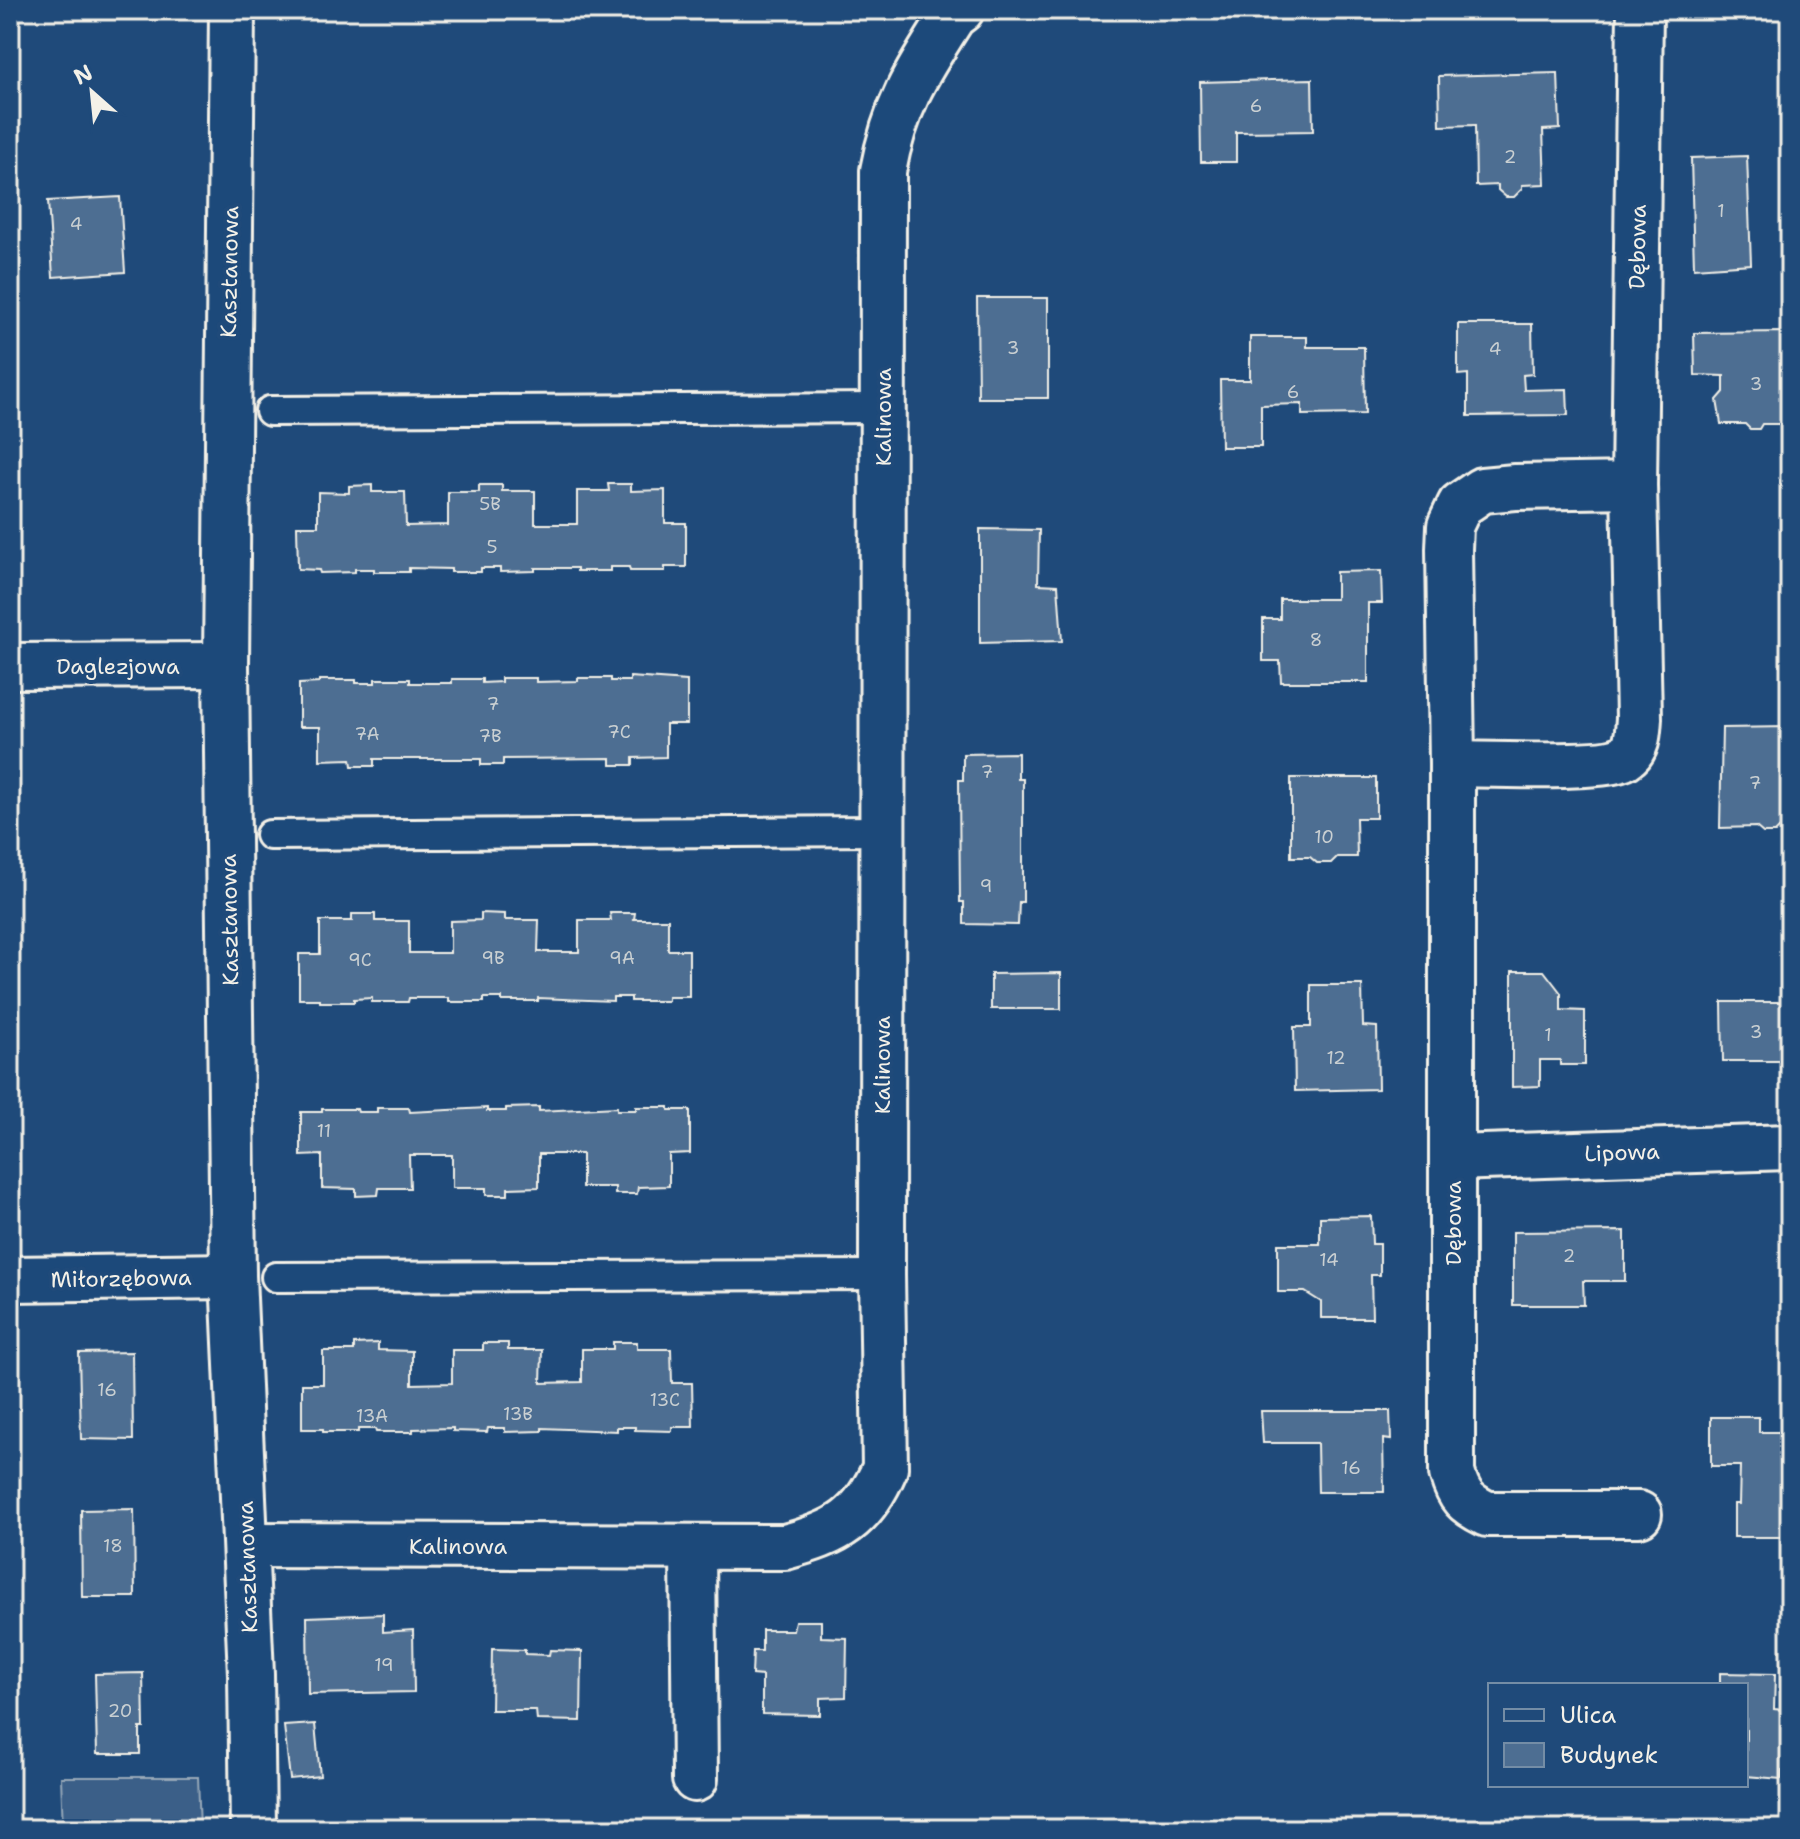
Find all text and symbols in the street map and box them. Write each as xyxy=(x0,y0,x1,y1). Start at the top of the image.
north arrow xyxy=(52,52,132,132)
text: N xyxy=(69,58,97,92)
house number: 6 xyxy=(1250,94,1262,118)
house number: 2 xyxy=(1504,145,1516,169)
house number: 1 xyxy=(1717,199,1725,223)
street label: Dębowa xyxy=(1622,204,1653,290)
street label: Kasztanowa xyxy=(214,205,245,338)
house number: 4 xyxy=(70,212,82,236)
house number: 3 xyxy=(1007,336,1019,360)
house number: 4 xyxy=(1489,337,1501,361)
street label: Kalinowa xyxy=(869,367,898,466)
house number: 3 xyxy=(1750,372,1762,396)
house number: 6 xyxy=(1287,380,1299,404)
house number: 5B xyxy=(479,492,501,516)
house number: 5 xyxy=(486,535,498,559)
house number: 8 xyxy=(1310,628,1322,652)
street label: Daglezjowa xyxy=(56,652,180,681)
house number: 7 xyxy=(487,692,499,716)
house number: 7C xyxy=(607,720,631,744)
house number: 7A xyxy=(355,722,379,746)
house number: 7B xyxy=(478,724,502,748)
house number: 7 xyxy=(981,760,993,784)
house number: 7 xyxy=(1749,771,1761,795)
house number: 10 xyxy=(1314,825,1334,849)
street label: Kasztanowa xyxy=(214,853,245,986)
house number: 9 xyxy=(980,874,992,898)
house number: 9B xyxy=(481,946,505,970)
house number: 9A xyxy=(609,946,635,970)
house number: 9C xyxy=(348,948,372,972)
street label: Kalinowa xyxy=(868,1015,897,1114)
house number: 3 xyxy=(1750,1020,1762,1044)
house number: 1 xyxy=(1544,1023,1552,1047)
house number: 12 xyxy=(1326,1046,1346,1070)
house number: 11 xyxy=(317,1119,331,1143)
street label: Lipowa xyxy=(1584,1137,1661,1168)
street label: Dębowa xyxy=(1439,1180,1468,1265)
house number: 2 xyxy=(1563,1244,1575,1268)
house number: 14 xyxy=(1319,1248,1339,1272)
street label: Miłorzębowa xyxy=(50,1263,192,1294)
house number: 16 xyxy=(97,1378,117,1402)
house number: 13C xyxy=(650,1388,680,1412)
house number: 13B xyxy=(503,1402,533,1426)
house number: 13A xyxy=(356,1404,388,1428)
house number: 16 xyxy=(1341,1456,1361,1480)
street label: Kasztanowa xyxy=(231,1500,264,1633)
street label: Kalinowa xyxy=(409,1532,508,1561)
house number: 18 xyxy=(103,1534,123,1558)
house number: 19 xyxy=(374,1653,394,1677)
legend xyxy=(1488,1683,1748,1787)
house number: 20 xyxy=(108,1699,132,1723)
text: Ulica xyxy=(1560,1699,1616,1731)
text: Budynek xyxy=(1560,1739,1658,1771)

